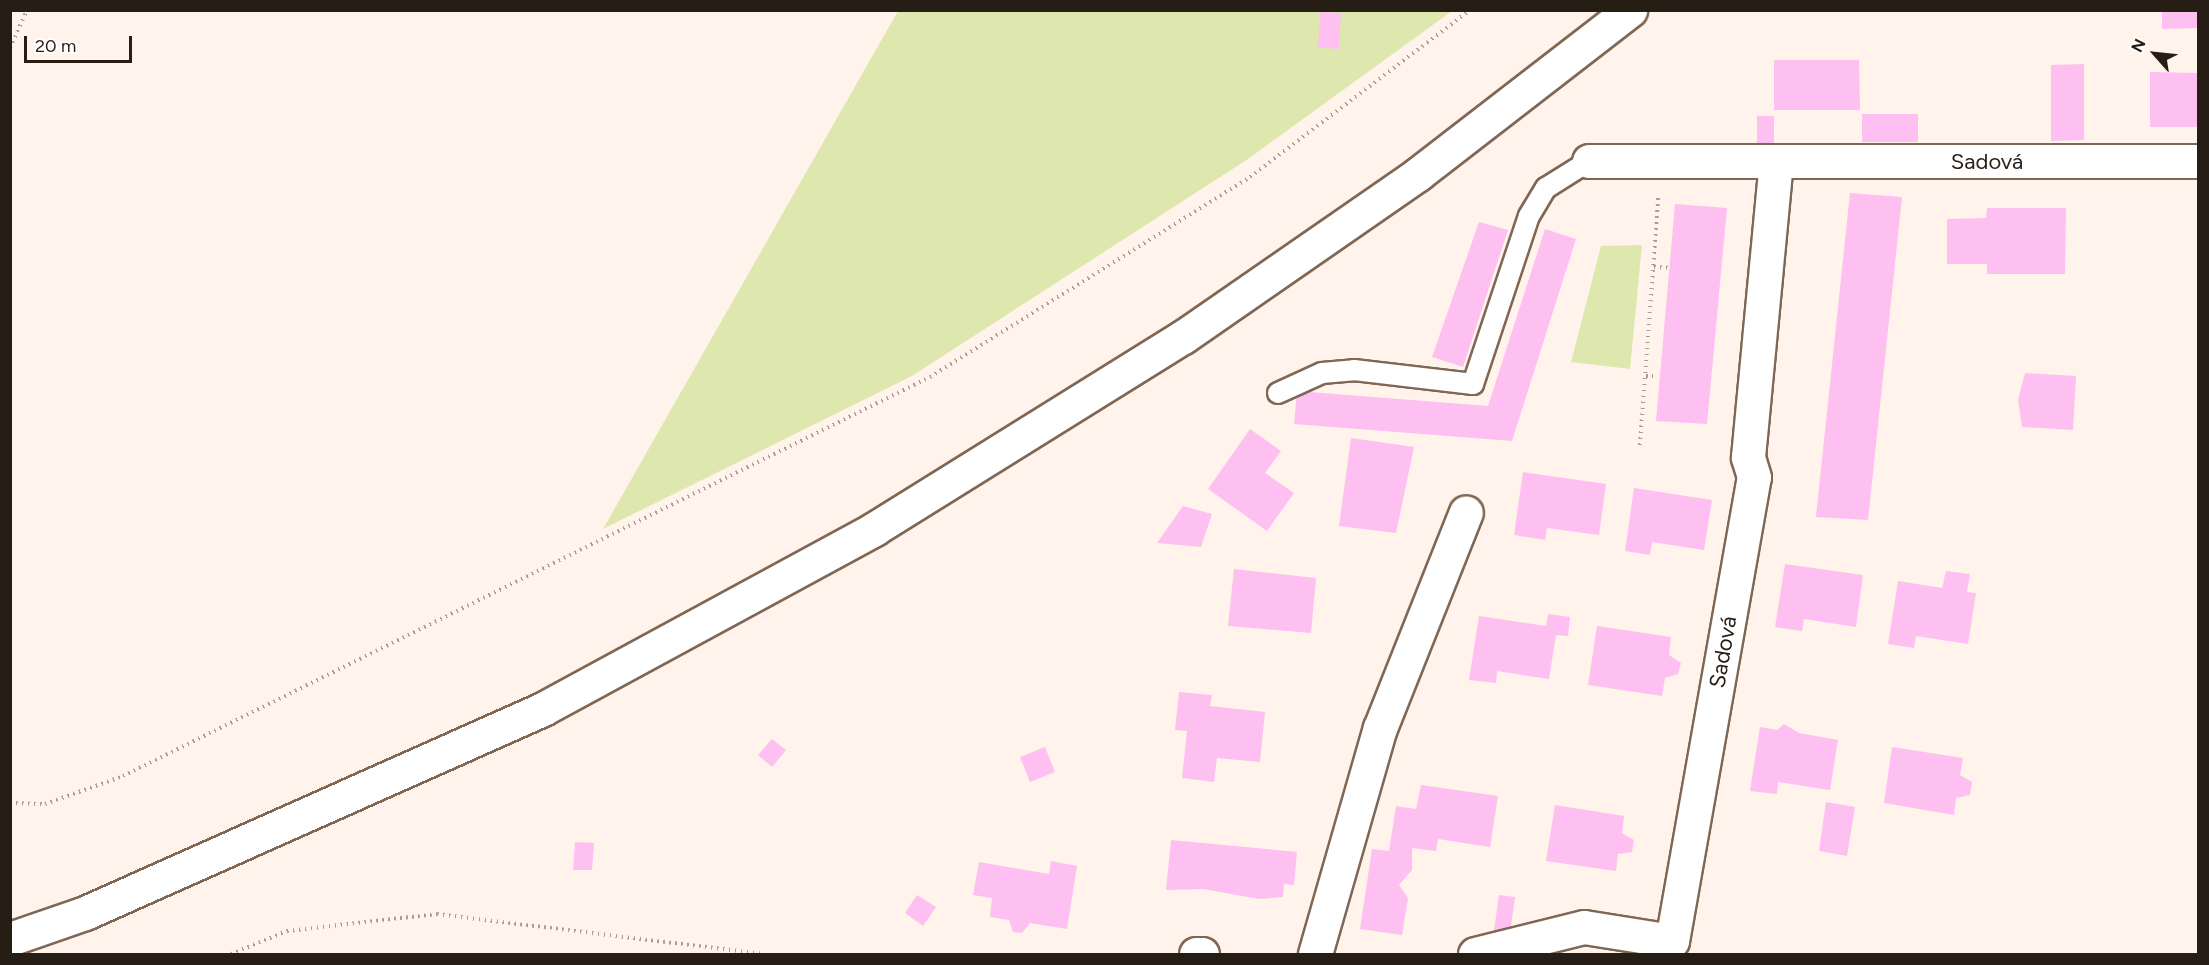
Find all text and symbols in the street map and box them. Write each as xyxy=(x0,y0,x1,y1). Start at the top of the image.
scale bar xyxy=(27,24,135,62)
north arrow xyxy=(2125,24,2185,84)
text: 20 m xyxy=(35,35,76,57)
text: N xyxy=(2127,36,2150,55)
street label: Sadová xyxy=(1951,149,2023,175)
street label: Sadová xyxy=(1704,614,1742,690)

